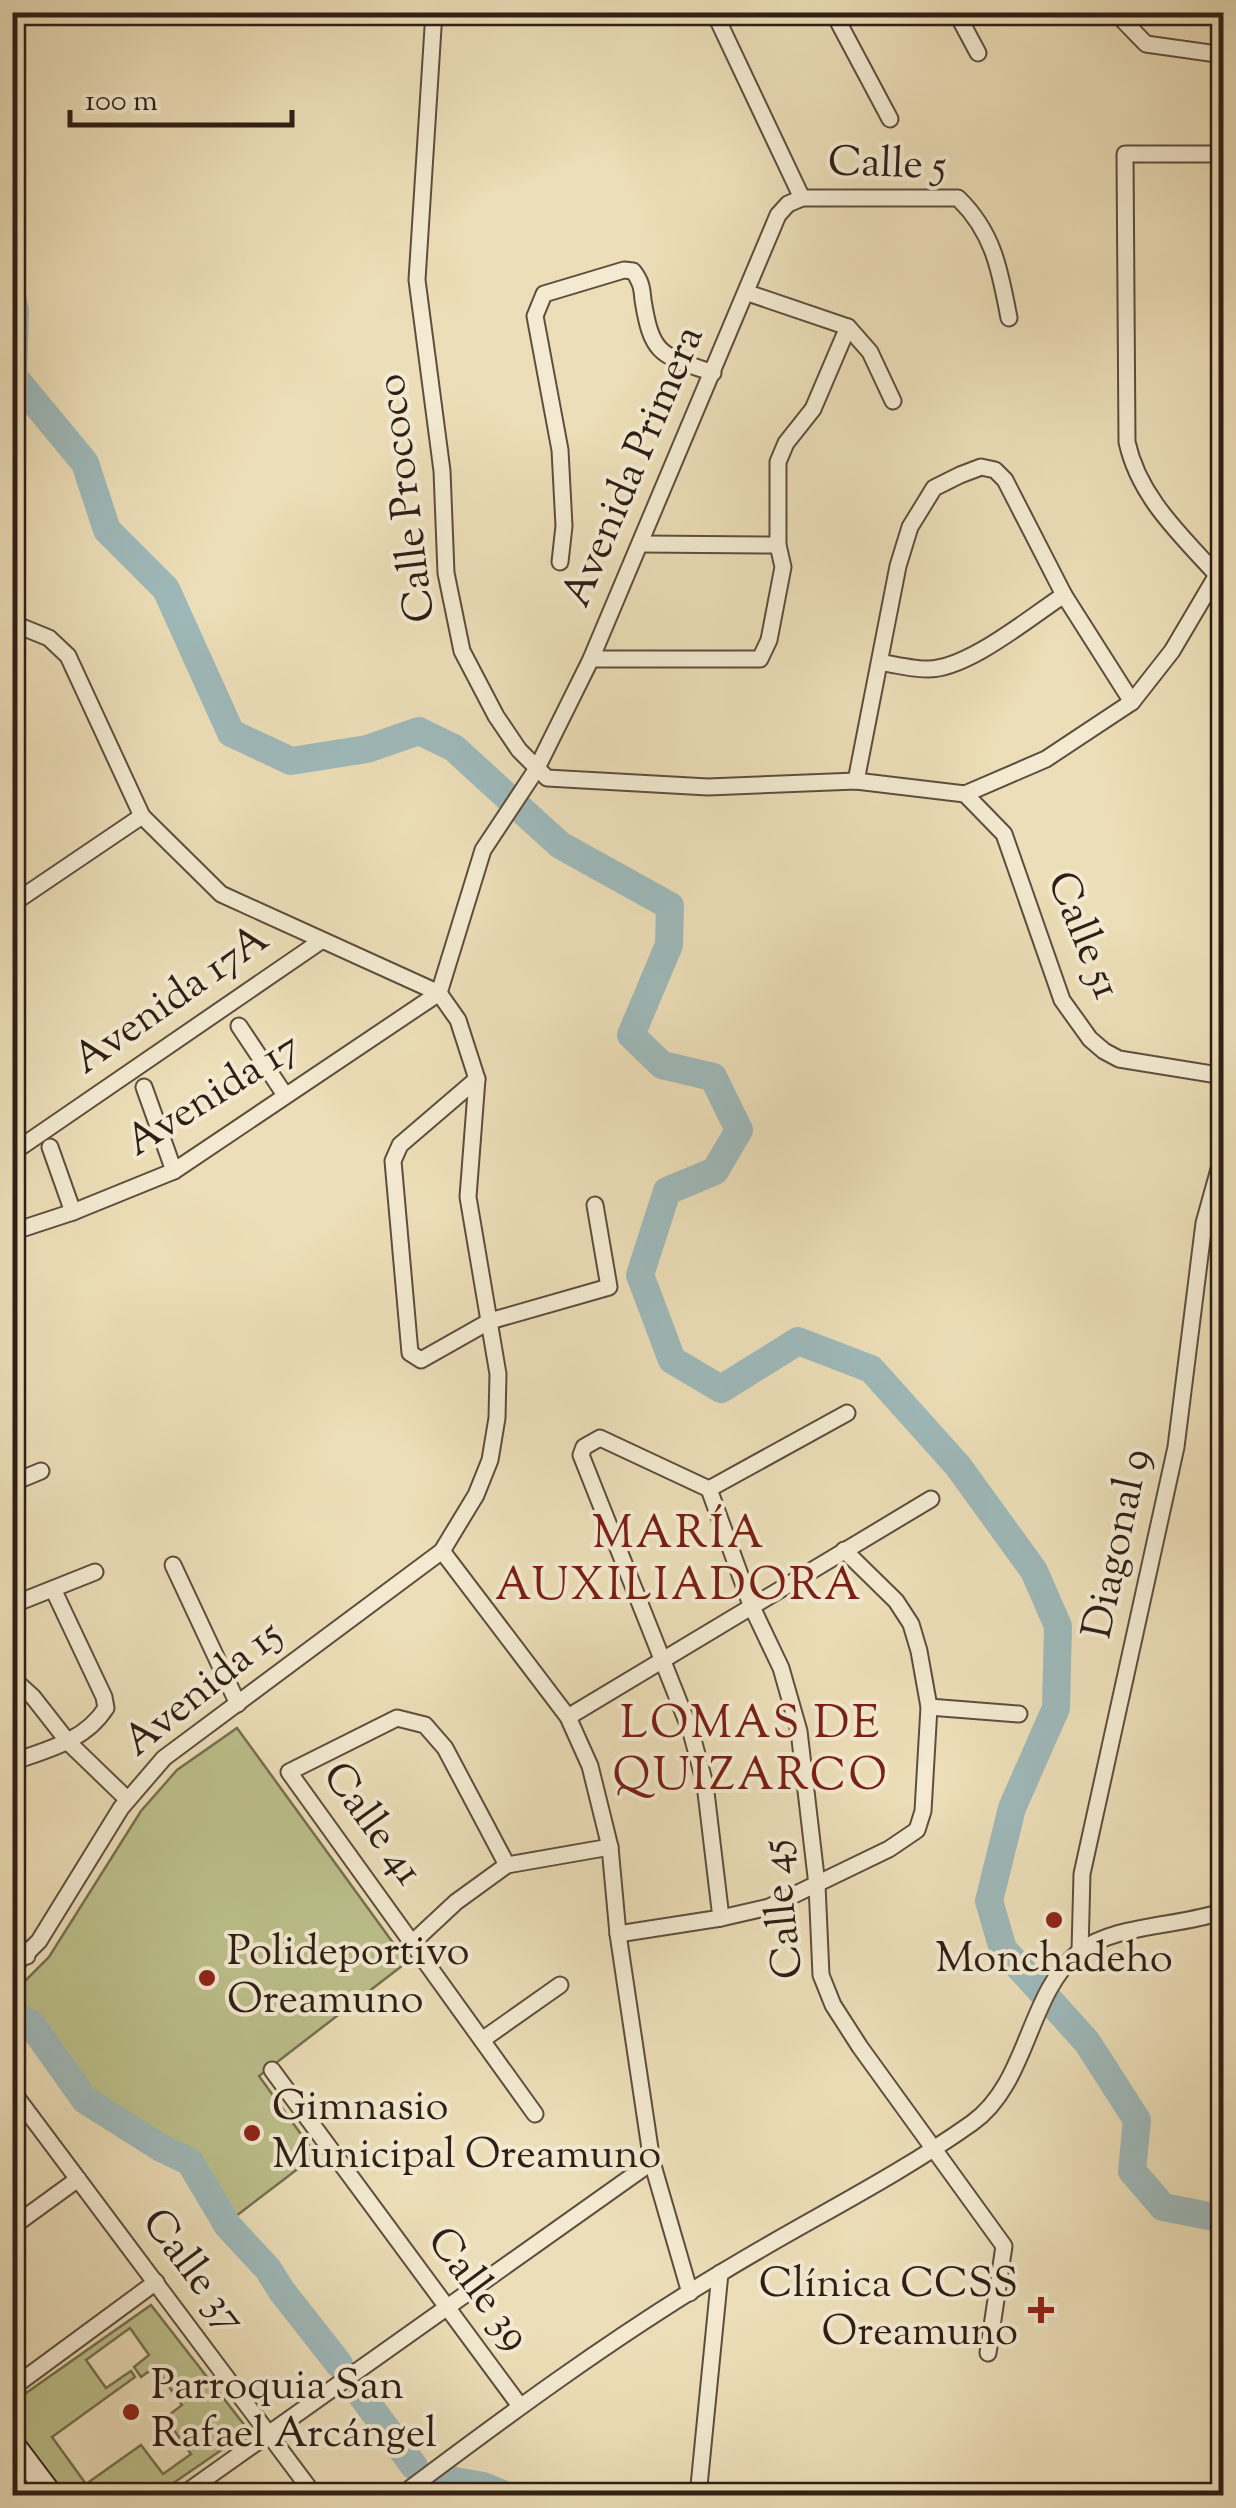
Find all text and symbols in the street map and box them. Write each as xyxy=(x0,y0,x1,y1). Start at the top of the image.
scale bar xyxy=(70,65,292,127)
text: 100 m xyxy=(85,81,158,124)
street label: Calle 5 xyxy=(827,134,947,198)
street label: Avenida Primera xyxy=(549,317,721,617)
street label: Calle Prococo xyxy=(363,370,453,626)
street label: Calle 51 xyxy=(1029,863,1135,1009)
street label: Avenida 17A xyxy=(62,911,282,1091)
street label: Avenida 17 xyxy=(115,1019,313,1173)
street label: Diagonal 9 xyxy=(1070,1444,1168,1644)
district label: MARÍA AUXILIADORA xyxy=(495,1504,863,1621)
street label: Avenida 15 xyxy=(112,1607,296,1773)
district label: LOMAS DE QUIZARCO xyxy=(613,1694,889,1811)
street label: Calle 41 xyxy=(306,1751,436,1899)
street label: Calle 45 xyxy=(747,1836,821,1982)
marker: Monchadeho xyxy=(1043,1909,1065,1931)
place label: Polideportivo Oreamuno xyxy=(227,1924,469,2032)
place label: Monchadeho xyxy=(935,1931,1173,1991)
marker: Polideportivo Oreamuno xyxy=(196,1967,218,1989)
place label: Gimnasio Municipal Oreamuno xyxy=(272,2079,661,2187)
marker: Gimnasio Municipal Oreamuno xyxy=(241,2122,263,2144)
street label: Calle 37 xyxy=(125,2197,259,2347)
street label: Calle 39 xyxy=(411,2216,543,2364)
place label: Clínica CCSS Oreamuno xyxy=(759,2256,1018,2364)
marker: Clínica CCSS Oreamuno xyxy=(1028,2297,1054,2323)
place label: Parroquia San Rafael Arcángel xyxy=(151,2358,437,2466)
marker: Parroquia San Rafael Arcángel xyxy=(120,2401,142,2423)

